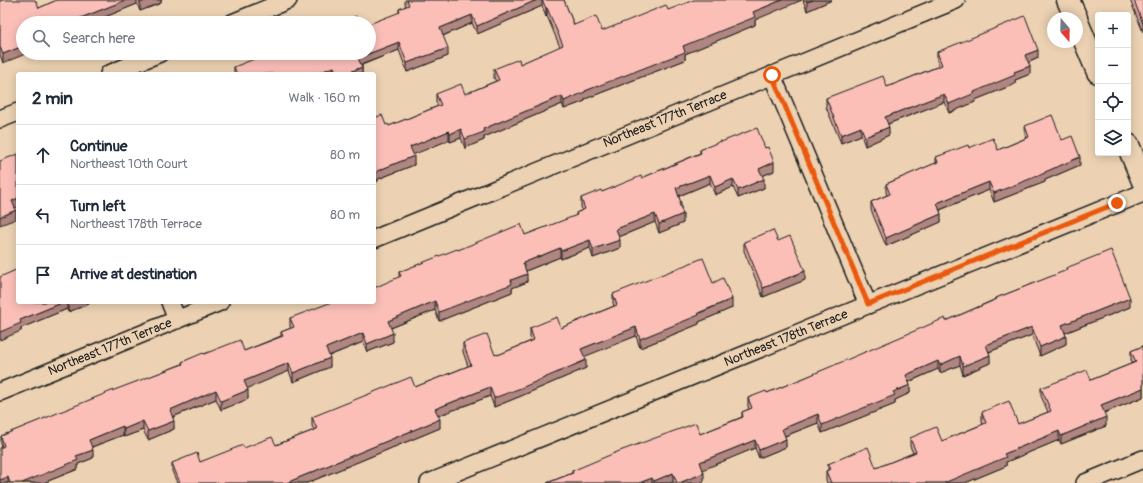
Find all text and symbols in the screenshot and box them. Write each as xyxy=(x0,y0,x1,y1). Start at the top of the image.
north arrow xyxy=(1047,12,1083,48)
map controls xyxy=(1095,12,1131,156)
button: + xyxy=(1095,12,1131,48)
search box xyxy=(16,16,376,60)
icon: search xyxy=(30,27,52,49)
text: Search here xyxy=(62,29,135,48)
button: − xyxy=(1095,48,1131,84)
route start xyxy=(763,66,781,84)
button: locate xyxy=(1095,84,1131,120)
street label: Northeast 177th Terrace xyxy=(601,87,730,151)
text: 2 min xyxy=(32,88,73,109)
text: Walk · 160 m xyxy=(289,90,360,106)
button: layers xyxy=(1095,120,1131,156)
text: Continue xyxy=(70,137,128,156)
icon: ahead xyxy=(32,144,54,166)
text: 80 m xyxy=(330,147,360,163)
text: Northeast 10th Court xyxy=(70,156,188,172)
route end xyxy=(1108,194,1126,212)
text: Turn left xyxy=(70,197,126,216)
icon: left xyxy=(32,204,54,226)
text: 80 m xyxy=(330,207,360,223)
text: Northeast 178th Terrace xyxy=(70,216,202,232)
icon: arrive xyxy=(32,264,54,286)
text: Arrive at destination xyxy=(70,265,197,284)
street label: Northeast 178th Terrace xyxy=(722,306,851,370)
street label: Northeast 177th Terrace xyxy=(46,315,175,379)

